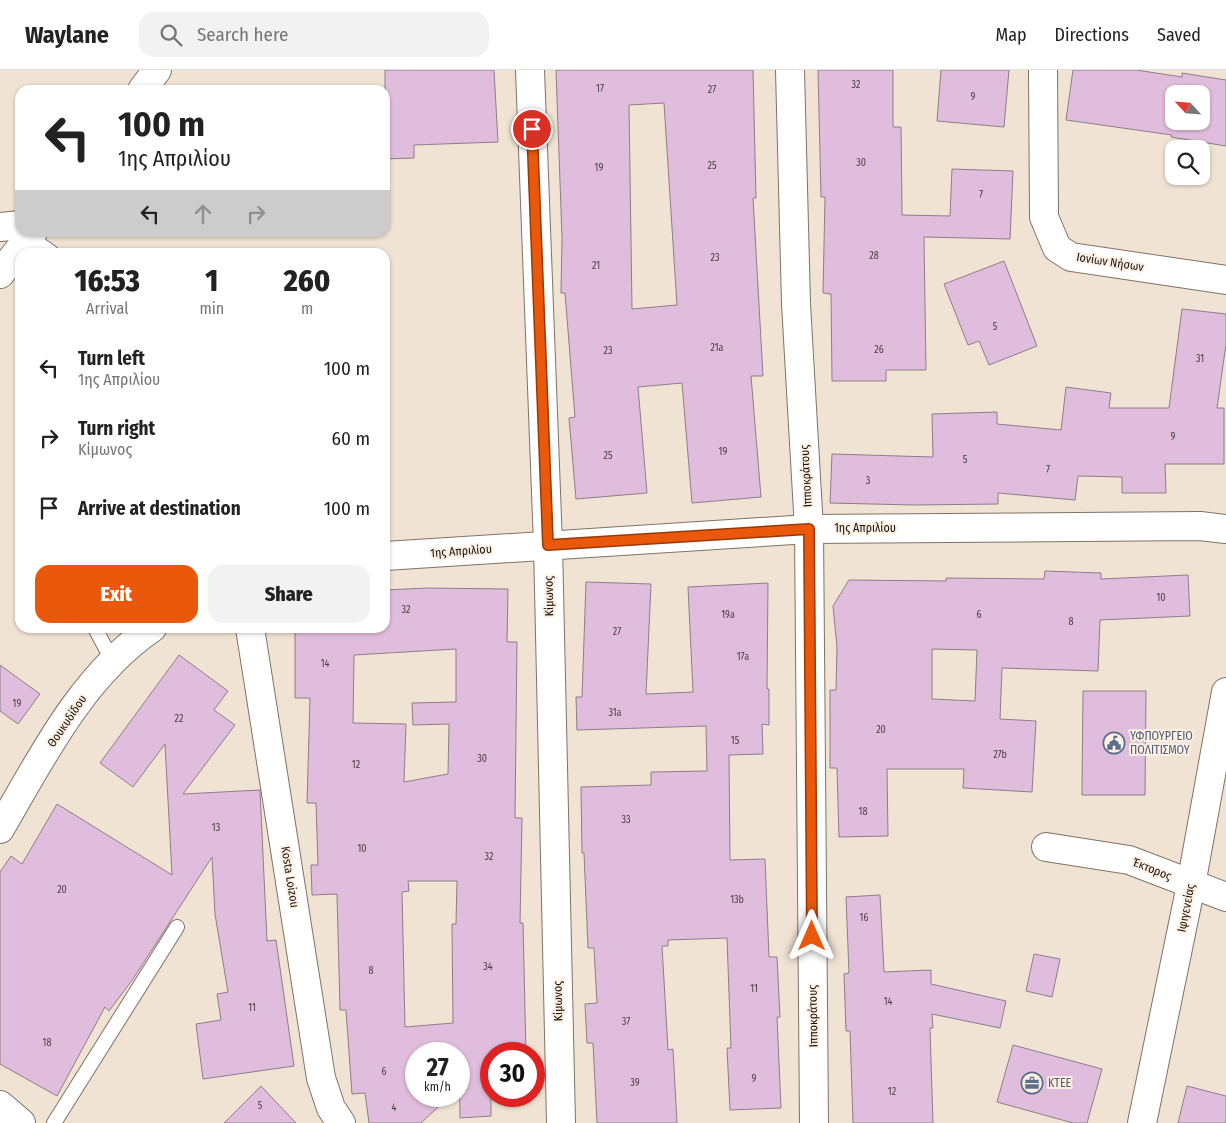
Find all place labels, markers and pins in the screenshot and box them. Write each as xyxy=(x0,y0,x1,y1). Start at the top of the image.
pin xyxy=(511,108,553,150)
place label: ΥΦΠΟΥΡΓΕΙΟ ΠΟΛΙΤΙΣΜΟΥ xyxy=(1130,729,1193,757)
public building icon: ΥΦΠΟΥΡΓΕΙΟ ΠΟΛΙΤΙΣΜΟΥ xyxy=(1102,731,1126,755)
office icon: KTEE xyxy=(1020,1071,1044,1095)
place label: KTEE xyxy=(1048,1076,1072,1090)

